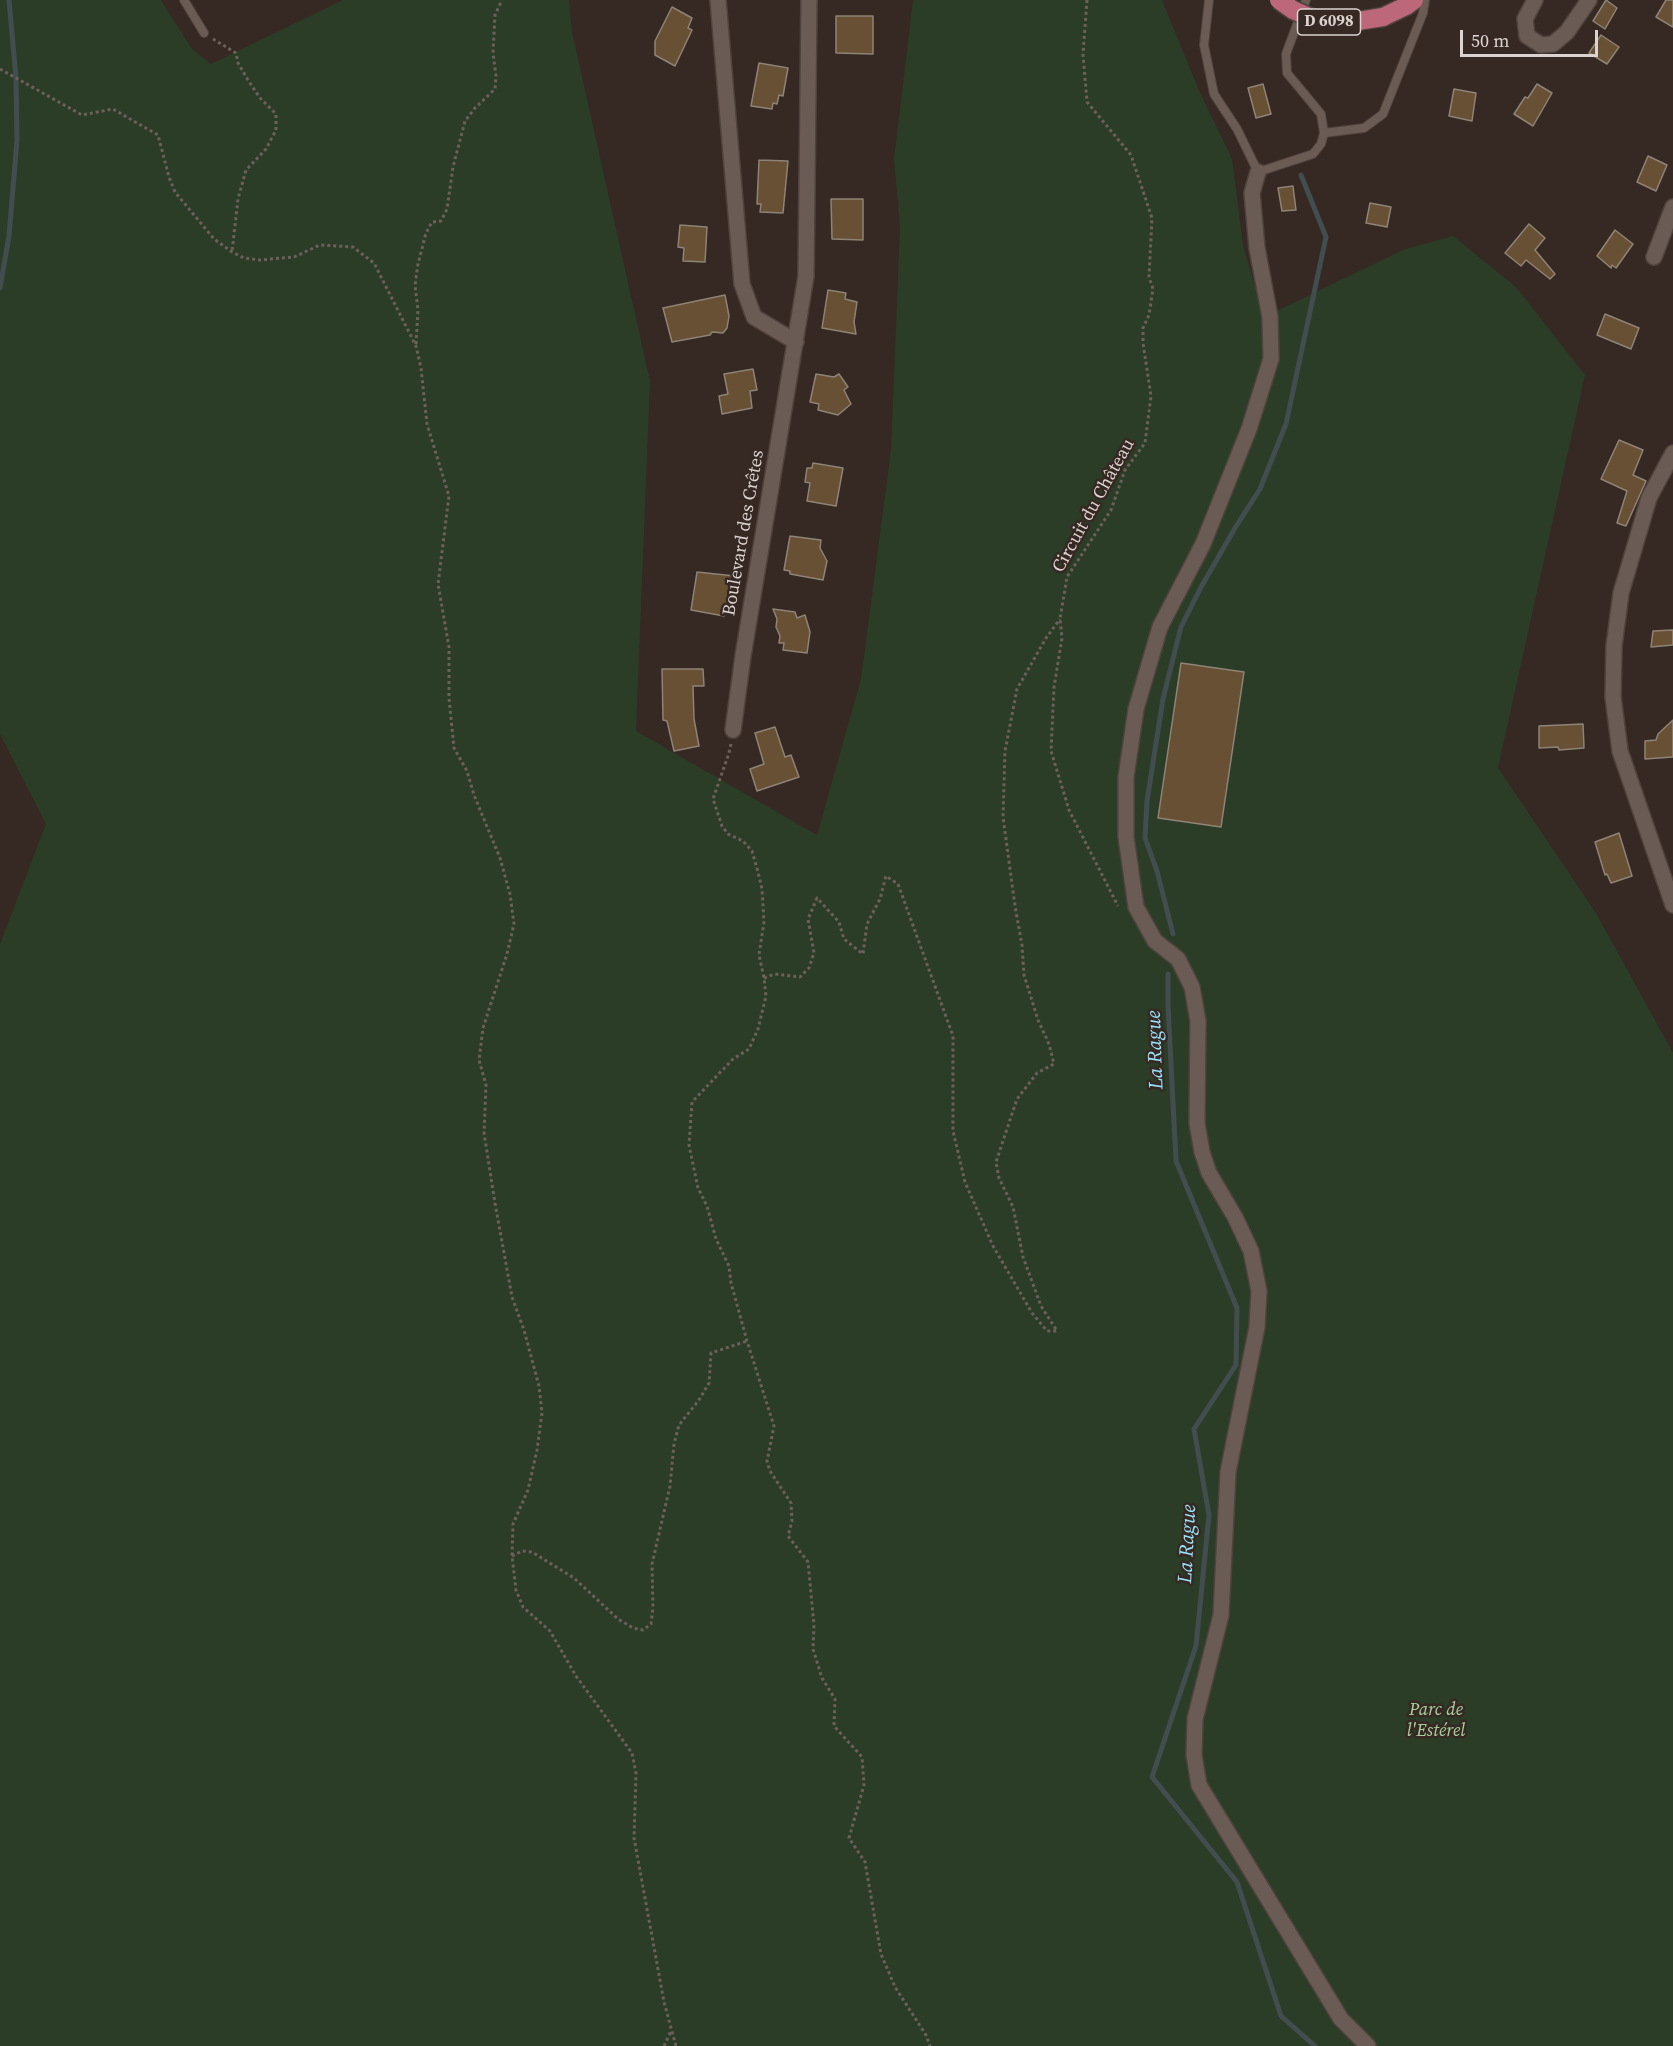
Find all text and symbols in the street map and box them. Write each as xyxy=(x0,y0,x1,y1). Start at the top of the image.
road number: D 6098 xyxy=(1298,9,1360,35)
scale bar xyxy=(1463,18,1601,56)
text: 50 m xyxy=(1471,28,1509,53)
street label: Circuit du Château xyxy=(1048,435,1140,577)
street label: Boulevard des Crêtes xyxy=(719,449,769,617)
water label: La Rague xyxy=(1143,1010,1169,1090)
water label: La Rague xyxy=(1174,1504,1202,1584)
park label: Parc de l'Estérel xyxy=(1407,1699,1465,1742)

